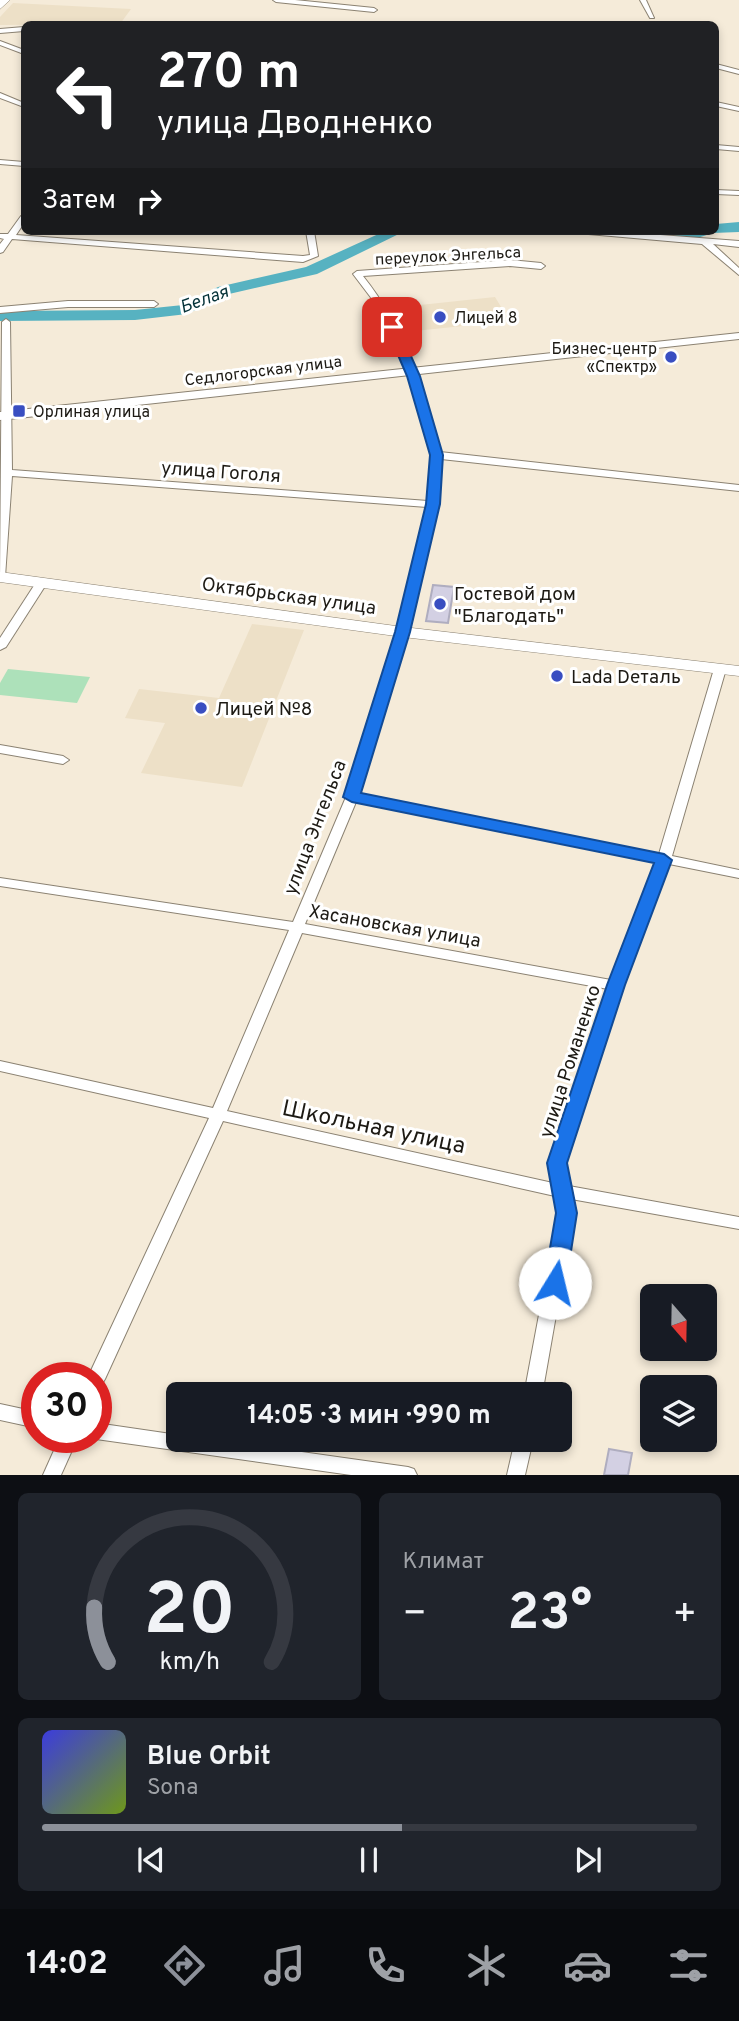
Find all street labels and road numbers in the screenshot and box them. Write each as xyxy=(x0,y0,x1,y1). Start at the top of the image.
street label: переулок Энгельса xyxy=(375,243,522,271)
street label: Седлогорская улица xyxy=(183,352,343,392)
street label: улица Гоголя xyxy=(160,457,282,489)
street label: Октябрьская улица xyxy=(200,573,378,621)
street label: улица Энгельса xyxy=(279,757,353,899)
street label: Хасановская улица xyxy=(307,900,483,954)
street label: улица Романенко xyxy=(535,982,607,1141)
street label: Школьная улица xyxy=(279,1095,468,1162)

